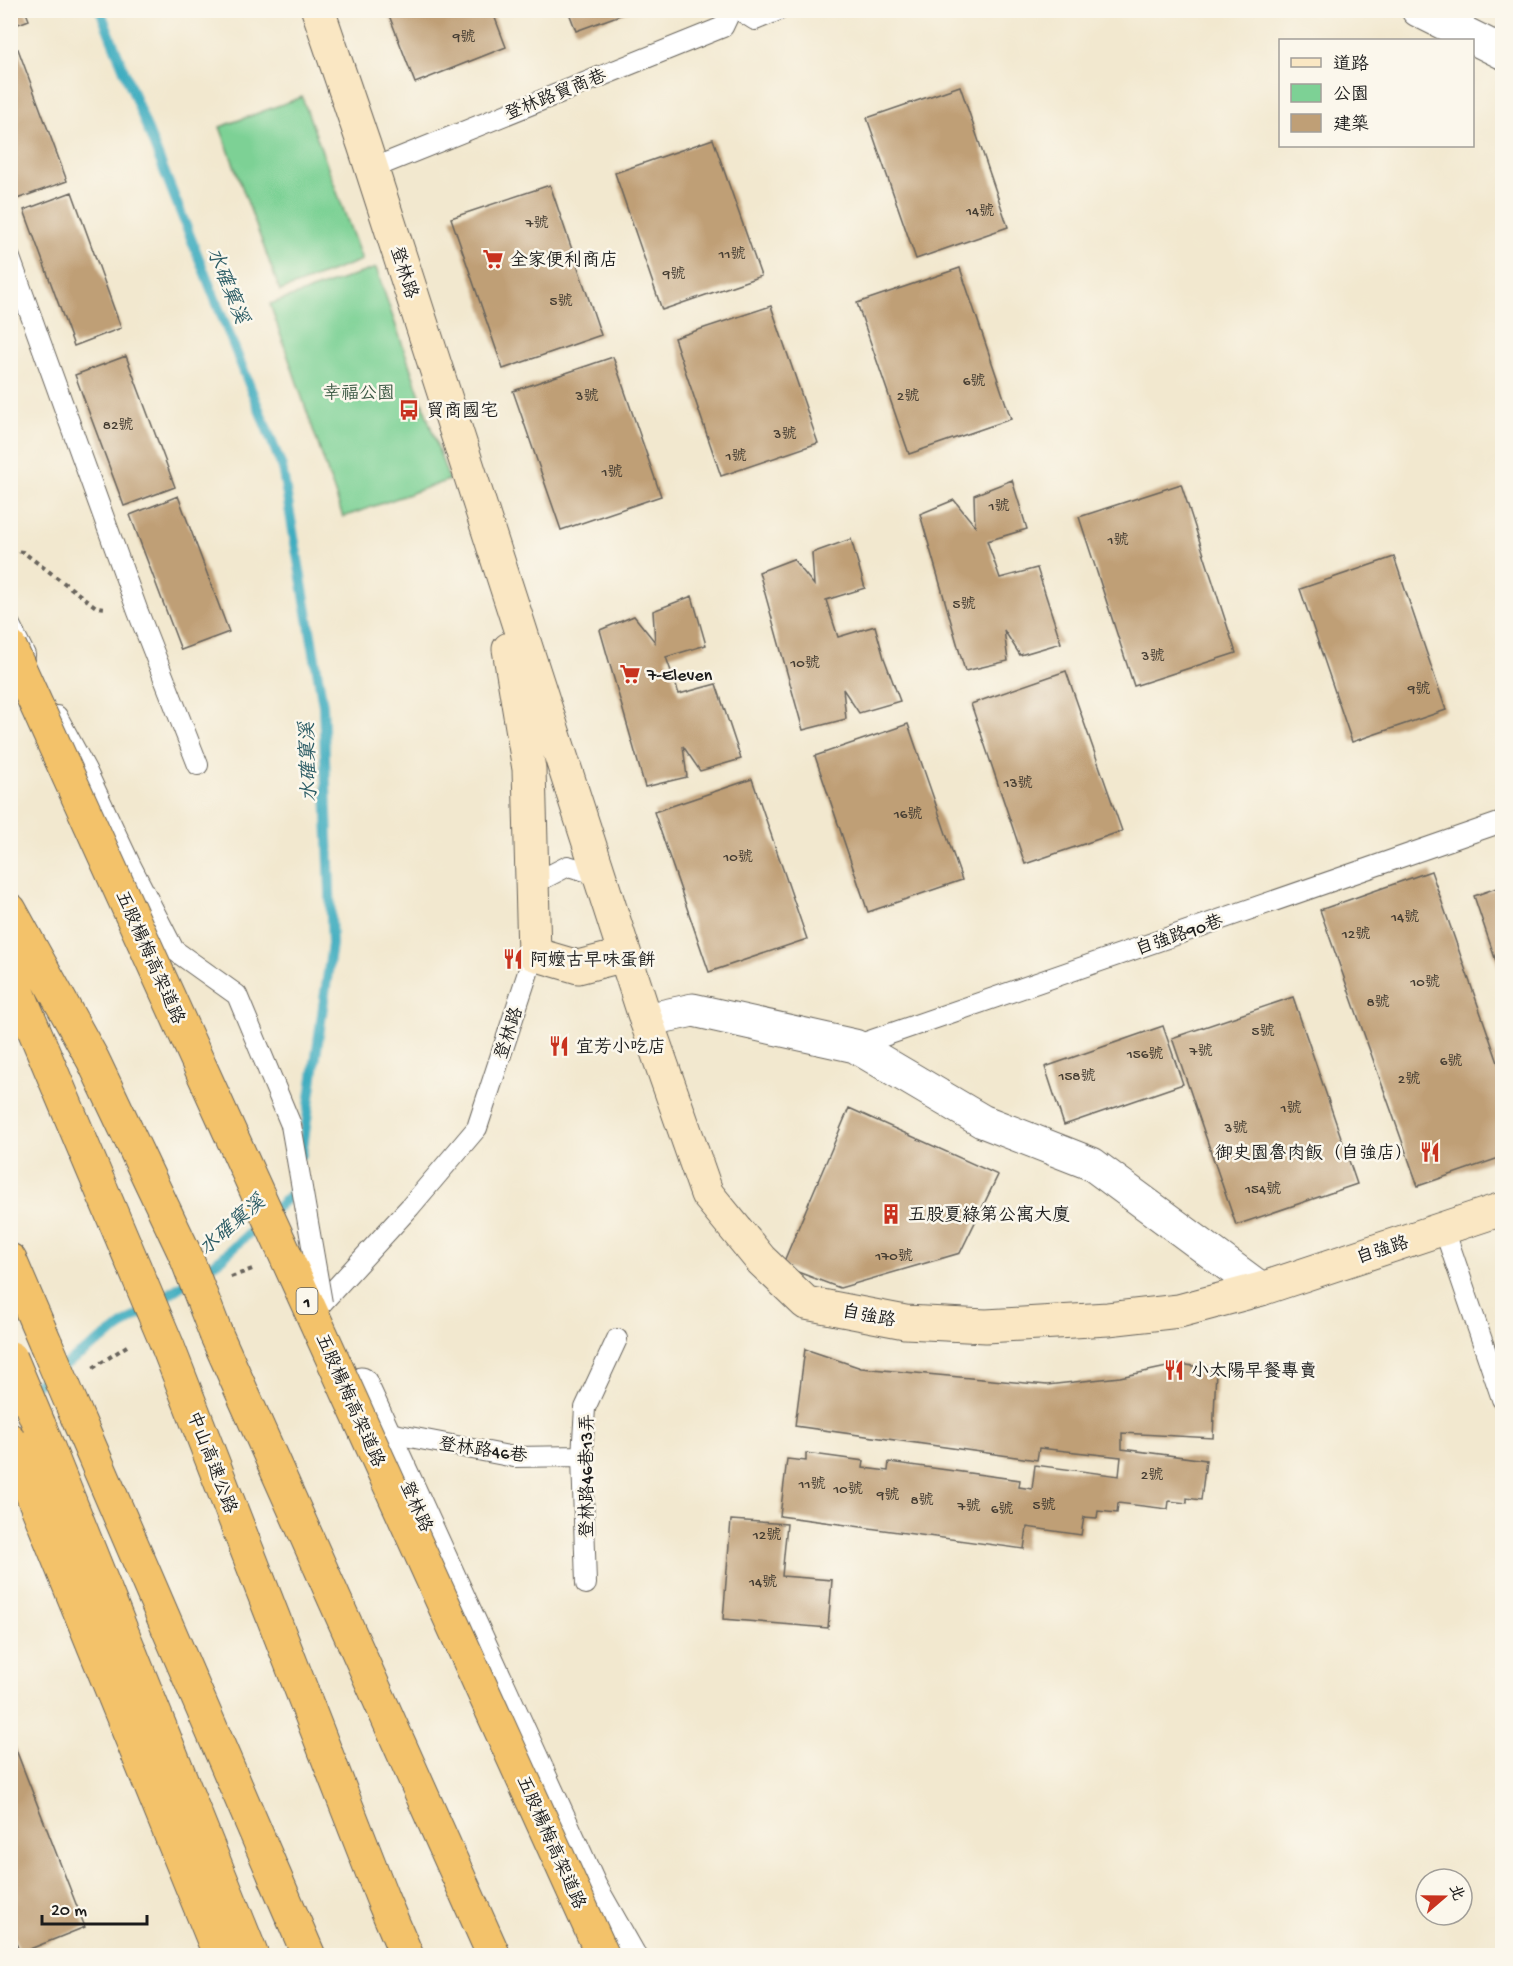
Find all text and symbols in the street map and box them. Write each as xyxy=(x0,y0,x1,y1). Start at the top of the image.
house number: 9號 xyxy=(452,29,475,47)
legend xyxy=(1279,39,1474,147)
text: 道路 xyxy=(1333,54,1369,76)
street label: 登林路貿商巷 xyxy=(502,65,610,126)
text: 公園 xyxy=(1333,85,1369,106)
text: 建築 xyxy=(1333,114,1369,136)
house number: 14號 xyxy=(965,203,994,221)
house number: 7號 xyxy=(525,215,548,233)
water label: 水確窠溪 xyxy=(200,244,254,329)
street label: 登林路 xyxy=(384,244,422,302)
house number: 11號 xyxy=(717,246,746,264)
supermarket icon: 全家便利商店 xyxy=(481,247,505,271)
place label: 全家便利商店 xyxy=(510,250,618,272)
house number: 9號 xyxy=(662,266,685,284)
house number: 5號 xyxy=(550,293,572,311)
house number: 6號 xyxy=(963,373,985,391)
park label: 幸福公園 xyxy=(323,383,395,405)
house number: 3號 xyxy=(575,388,598,406)
house number: 2號 xyxy=(897,388,919,406)
bus stop icon: 貿商國宅 xyxy=(397,398,421,422)
place label: 貿商國宅 xyxy=(426,401,498,423)
house number: 82號 xyxy=(103,417,133,435)
house number: 3號 xyxy=(773,426,796,444)
house number: 1號 xyxy=(724,448,747,466)
house number: 1號 xyxy=(600,464,623,482)
house number: 1號 xyxy=(987,498,1010,516)
house number: 1號 xyxy=(1106,532,1129,550)
house number: 5號 xyxy=(953,596,975,614)
house number: 3號 xyxy=(1141,648,1164,666)
house number: 10號 xyxy=(789,655,820,673)
supermarket icon: 7-Eleven xyxy=(618,662,642,686)
place label: 7-Eleven xyxy=(646,666,713,687)
house number: 9號 xyxy=(1407,681,1430,699)
water label: 水確窠溪 xyxy=(296,721,323,802)
house number: 13號 xyxy=(1003,775,1032,793)
house number: 16號 xyxy=(893,806,922,824)
house number: 10號 xyxy=(722,849,753,867)
street label: 五股楊梅高架道路 xyxy=(110,888,189,1028)
house number: 14號 xyxy=(1390,909,1419,927)
street label: 自強路90巷 xyxy=(1133,911,1226,961)
house number: 12號 xyxy=(1341,926,1370,944)
restaurant icon: 阿嬤古早味蛋餅 xyxy=(501,947,525,971)
place label: 阿嬤古早味蛋餅 xyxy=(530,949,656,972)
house number: 10號 xyxy=(1409,974,1440,992)
house number: 8號 xyxy=(1366,994,1390,1012)
street label: 登林路 xyxy=(491,1005,529,1063)
house number: 5號 xyxy=(1252,1023,1274,1041)
restaurant icon: 宜芳小吃店 xyxy=(547,1034,571,1058)
place label: 宜芳小吃店 xyxy=(576,1037,666,1059)
house number: 7號 xyxy=(1189,1043,1212,1061)
house number: 156號 xyxy=(1126,1046,1163,1064)
house number: 6號 xyxy=(1440,1053,1462,1071)
house number: 158號 xyxy=(1057,1068,1096,1086)
house number: 2號 xyxy=(1398,1071,1420,1089)
house number: 1號 xyxy=(1279,1100,1302,1118)
house number: 3號 xyxy=(1224,1120,1247,1138)
restaurant icon: 御史園魯肉飯（自強店） xyxy=(1418,1140,1442,1164)
place label: 御史園魯肉飯（自強店） xyxy=(1215,1142,1413,1165)
house number: 154號 xyxy=(1244,1181,1281,1199)
water label: 水確窠溪 xyxy=(194,1190,272,1262)
building icon: 五股夏綠第公寓大廈 xyxy=(879,1202,903,1226)
place label: 五股夏綠第公寓大廈 xyxy=(908,1205,1070,1227)
street label: 自強路 xyxy=(1354,1232,1412,1270)
house number: 170號 xyxy=(874,1248,913,1266)
road number: 1 xyxy=(296,1288,318,1314)
street label: 自強路 xyxy=(840,1301,897,1333)
street label: 五股楊梅高架道路 xyxy=(310,1331,389,1471)
restaurant icon: 小太陽早餐專賣 xyxy=(1162,1358,1186,1382)
place label: 小太陽早餐專賣 xyxy=(1191,1361,1317,1383)
street label: 中山高速公路 xyxy=(182,1408,241,1517)
street label: 登林路46巷13弄 xyxy=(577,1414,599,1538)
street label: 登林路46巷 xyxy=(437,1434,529,1468)
house number: 2號 xyxy=(1141,1467,1163,1485)
house number: 11號 xyxy=(797,1476,826,1494)
street label: 登林路 xyxy=(394,1478,436,1536)
house number: 10號 xyxy=(832,1481,863,1499)
house number: 9號 xyxy=(876,1487,899,1505)
house number: 8號 xyxy=(910,1492,934,1510)
house number: 5號 xyxy=(1033,1497,1055,1515)
house number: 7號 xyxy=(957,1498,980,1516)
house number: 6號 xyxy=(991,1501,1013,1519)
house number: 12號 xyxy=(752,1527,781,1545)
house number: 14號 xyxy=(748,1574,777,1592)
street label: 五股楊梅高架道路 xyxy=(511,1773,590,1913)
north arrow xyxy=(1414,1867,1474,1927)
text: 北 xyxy=(1443,1882,1467,1904)
scale bar xyxy=(42,1888,147,1926)
text: 20 m xyxy=(51,1901,87,1922)

